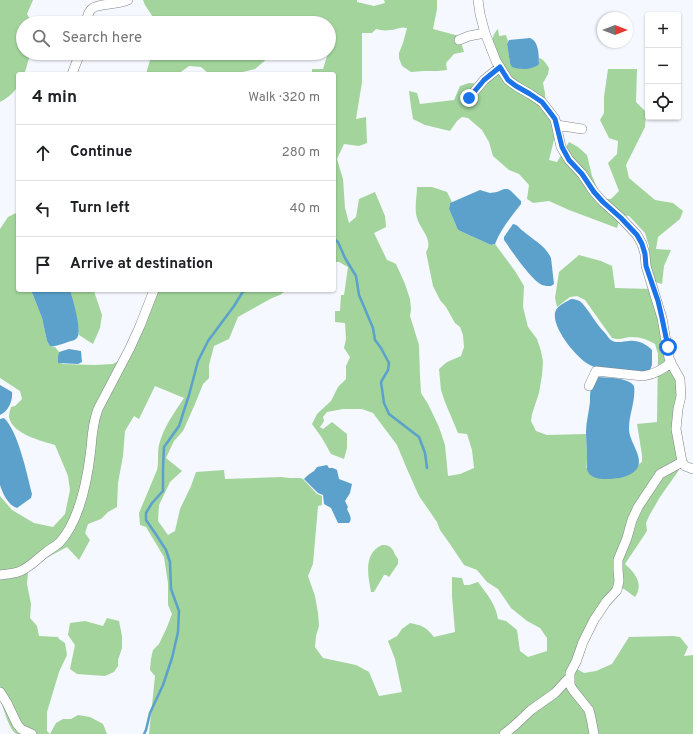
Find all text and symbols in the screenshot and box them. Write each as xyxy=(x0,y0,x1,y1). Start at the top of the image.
north arrow xyxy=(597,12,633,48)
map controls xyxy=(645,12,681,120)
button: + xyxy=(645,12,681,48)
search box xyxy=(16,16,336,60)
icon: search xyxy=(30,27,52,49)
text: Search here xyxy=(62,29,142,48)
button: − xyxy=(645,48,681,84)
button: locate xyxy=(645,84,681,120)
text: 4 min xyxy=(32,87,77,109)
route end xyxy=(460,89,478,107)
text: Walk · 320 m xyxy=(248,90,320,106)
icon: ahead xyxy=(32,142,54,164)
text: Continue xyxy=(70,143,132,162)
text: 280 m xyxy=(282,145,320,161)
icon: left xyxy=(32,198,54,220)
text: Turn left xyxy=(70,199,130,218)
text: 40 m xyxy=(290,201,320,217)
icon: arrive xyxy=(32,254,54,276)
text: Arrive at destination xyxy=(70,255,213,274)
route start xyxy=(659,338,677,356)

